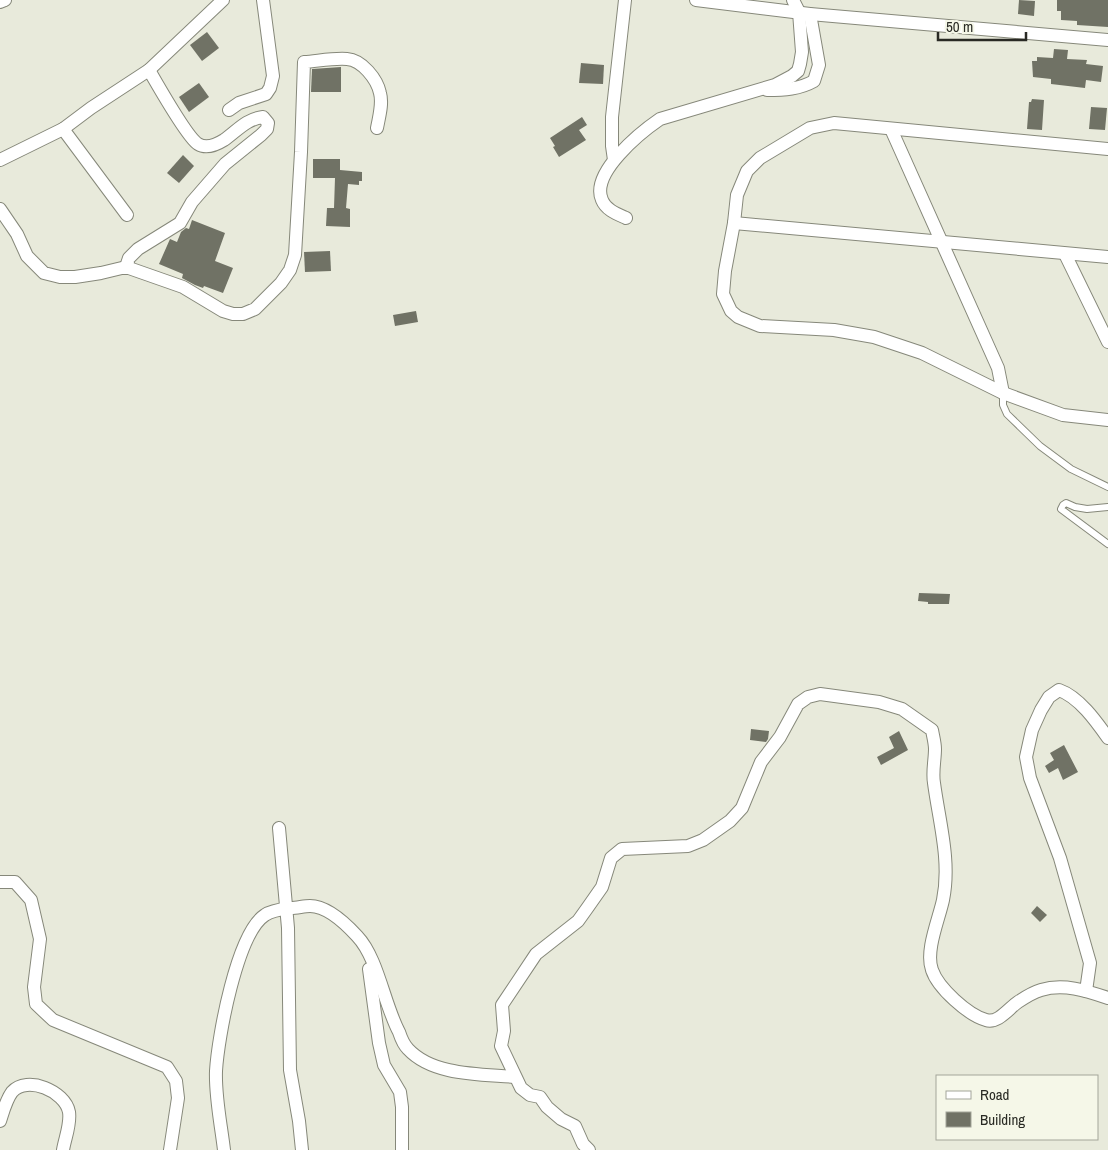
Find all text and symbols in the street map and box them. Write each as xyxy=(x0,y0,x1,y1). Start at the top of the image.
scale bar xyxy=(938,10,1026,42)
text: 50 m xyxy=(946,16,973,37)
legend xyxy=(936,1075,1098,1140)
text: Road xyxy=(980,1084,1009,1105)
text: Building xyxy=(980,1109,1025,1130)

